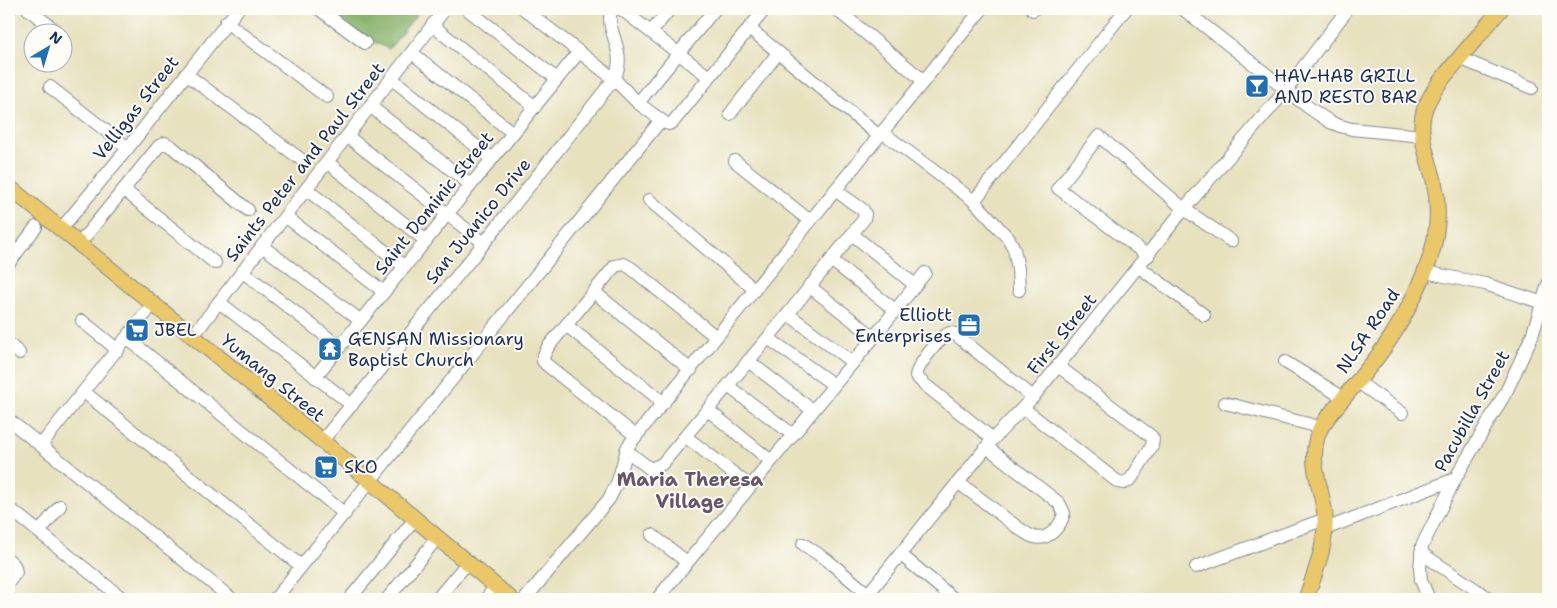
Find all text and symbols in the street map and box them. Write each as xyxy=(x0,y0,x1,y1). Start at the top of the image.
north arrow xyxy=(22,22,72,72)
text: N xyxy=(46,27,66,48)
street label: Velligas Street xyxy=(88,51,184,165)
street label: Saints Peter and Paul Street xyxy=(220,57,390,266)
place label: HAV-HAB GRILL AND RESTO BAR xyxy=(1274,64,1417,109)
bar icon: HAV-HAB GRILL AND RESTO BAR xyxy=(1244,73,1270,99)
street label: Saint Dominic Street xyxy=(369,126,499,279)
street label: San Juanico Drive xyxy=(420,153,536,289)
street label: NLSA Road xyxy=(1331,284,1405,378)
street label: First Street xyxy=(1022,288,1102,380)
place label: Elliott Enterprises xyxy=(855,303,952,348)
office icon: Elliott Enterprises xyxy=(956,312,982,338)
supermarket icon: JBEL xyxy=(124,317,150,343)
place label: JBEL xyxy=(154,318,197,342)
place label: GENSAN Missionary Baptist Church xyxy=(348,327,524,372)
street label: Yumang Street xyxy=(216,329,330,427)
temple icon: GENSAN Missionary Baptist Church xyxy=(317,336,343,362)
street label: Pacubilla Street xyxy=(1429,346,1515,476)
supermarket icon: SKO xyxy=(313,454,339,480)
place label: SKO xyxy=(344,455,378,479)
district label: Maria Theresa Village xyxy=(617,467,763,514)

